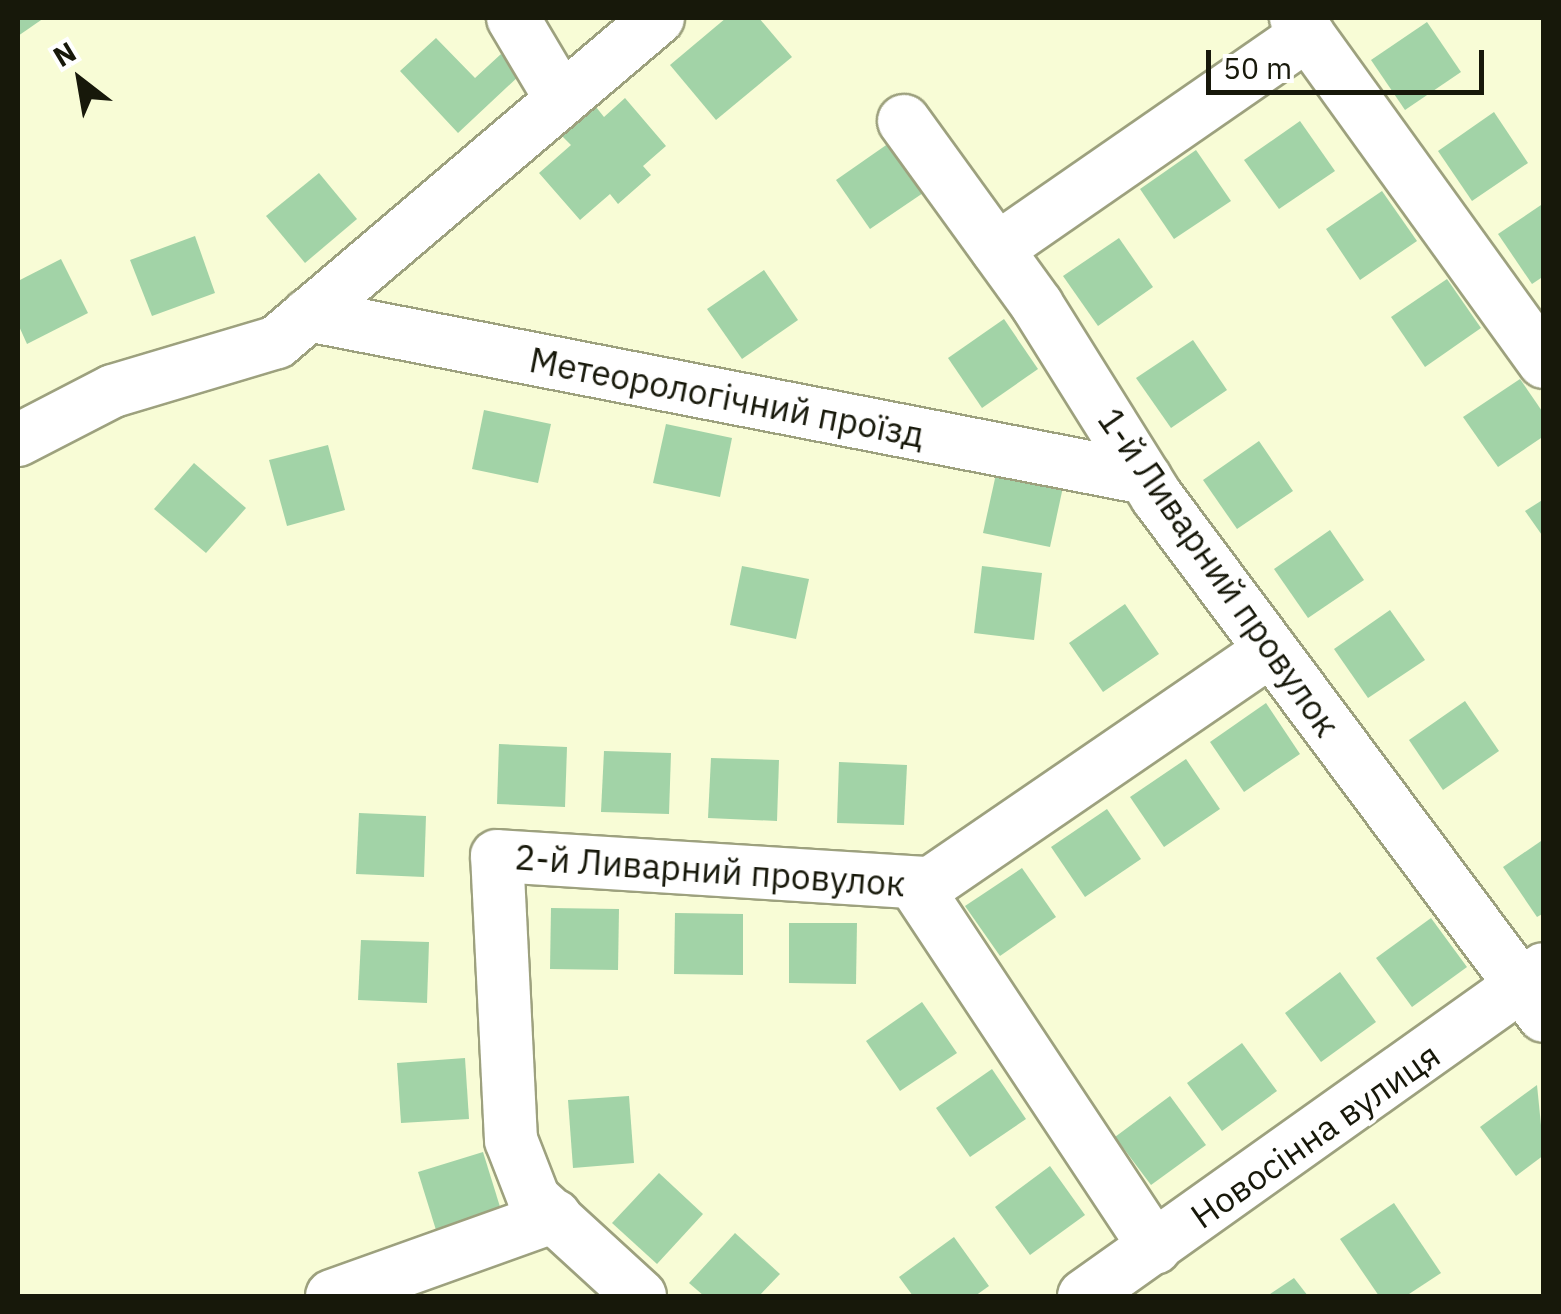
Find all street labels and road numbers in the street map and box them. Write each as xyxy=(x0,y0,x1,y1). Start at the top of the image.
street label: Метеорологічний проїзд xyxy=(526,338,928,456)
street label: 1-й Ливарний провулок xyxy=(1090,400,1348,744)
street label: 2-й Ливарний провулок xyxy=(513,835,907,905)
street label: Новосінна вулиця xyxy=(1182,1033,1448,1237)

